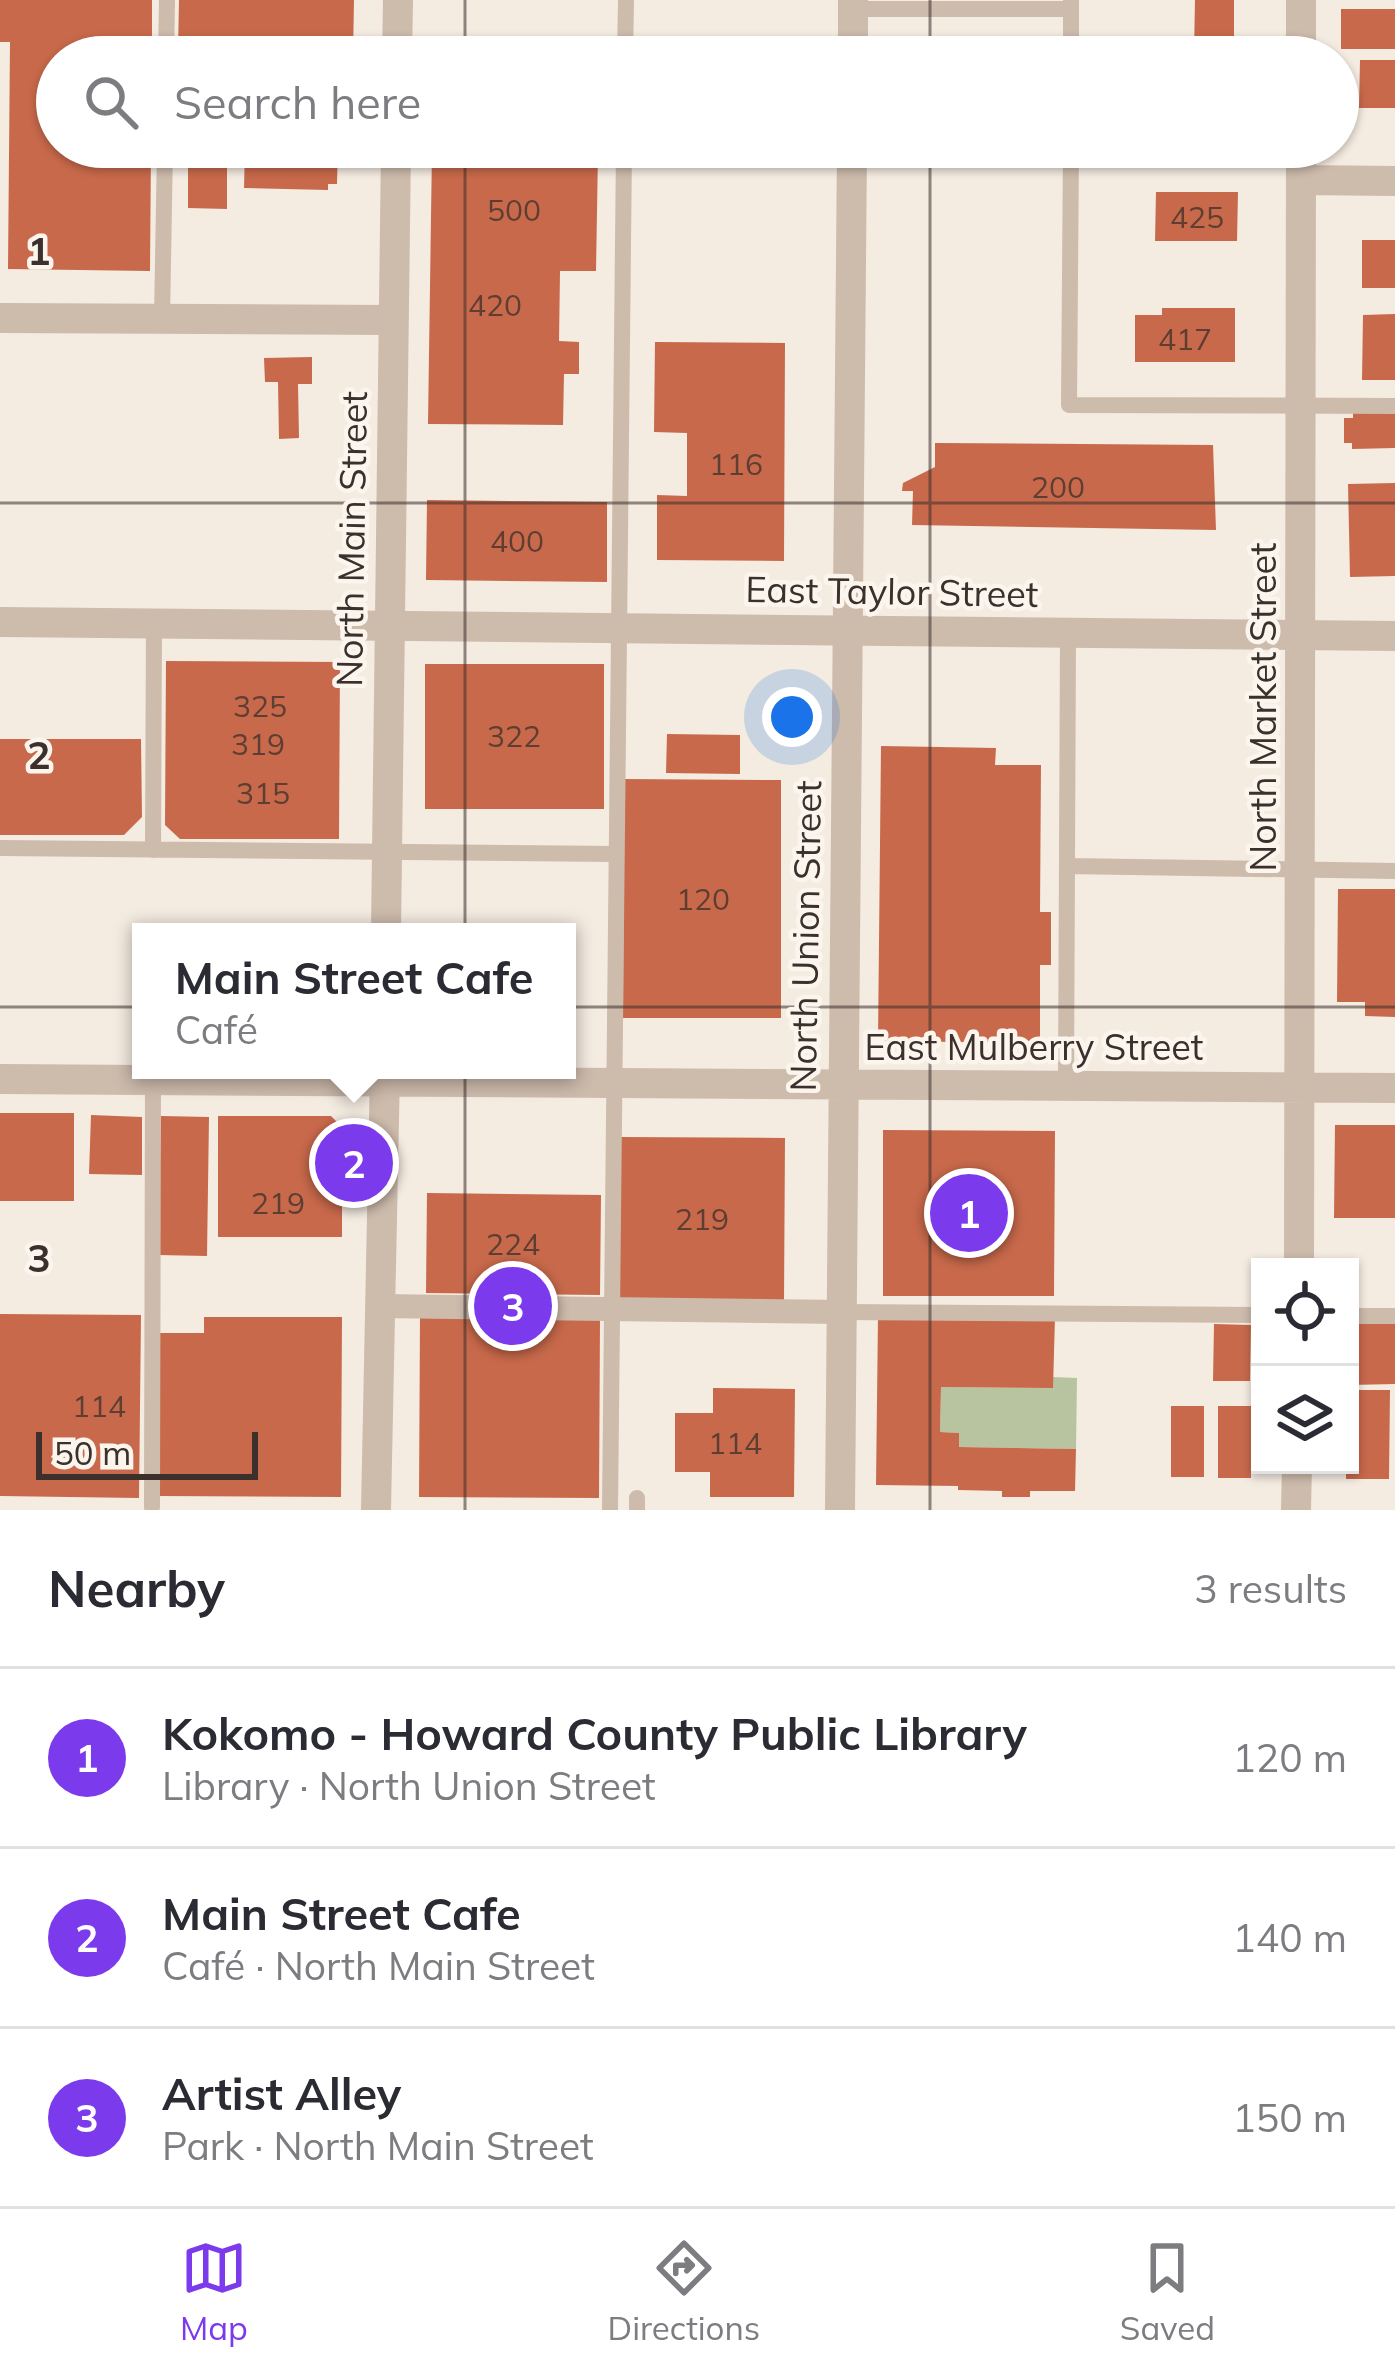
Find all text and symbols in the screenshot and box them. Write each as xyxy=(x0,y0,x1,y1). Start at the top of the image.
search box xyxy=(36,36,1359,168)
icon: search xyxy=(78,69,144,135)
text: Search here xyxy=(174,74,421,130)
house number: 500 xyxy=(487,191,541,229)
house number: 425 xyxy=(1170,198,1224,236)
text: 1 xyxy=(27,226,51,275)
house number: 420 xyxy=(468,286,522,324)
house number: 417 xyxy=(1158,320,1212,358)
street label: North Main Street xyxy=(326,391,376,687)
house number: 116 xyxy=(709,445,763,483)
house number: 200 xyxy=(1031,468,1085,506)
house number: 400 xyxy=(490,522,544,560)
street label: North Market Street xyxy=(1240,542,1285,872)
street label: East Taylor Street xyxy=(745,566,1039,616)
house number: 325 xyxy=(233,687,287,725)
your location xyxy=(762,687,822,747)
house number: 322 xyxy=(487,717,541,755)
house number: 319 xyxy=(231,725,285,763)
text: 2 xyxy=(27,730,51,779)
house number: 315 xyxy=(236,774,290,812)
street label: North Union Street xyxy=(780,780,830,1092)
house number: 120 xyxy=(676,880,730,918)
popup xyxy=(132,923,576,1079)
text: Main Street Cafe xyxy=(175,949,533,1005)
text: Café xyxy=(175,1005,258,1054)
street label: East Mulberry Street xyxy=(865,1024,1203,1069)
pin: 2 xyxy=(315,1118,393,1208)
pin: 1 xyxy=(930,1168,1008,1258)
house number: 219 xyxy=(251,1184,305,1222)
house number: 219 xyxy=(675,1200,729,1238)
house number: 224 xyxy=(486,1225,540,1263)
text: 3 xyxy=(27,1233,51,1282)
map controls xyxy=(1251,1258,1359,1474)
button: locate xyxy=(1251,1258,1359,1366)
pin: 3 xyxy=(474,1261,552,1351)
button: layers xyxy=(1251,1366,1359,1474)
house number: 114 xyxy=(72,1387,126,1425)
house number: 114 xyxy=(708,1424,762,1462)
scale bar xyxy=(36,1426,258,1479)
text: 50 m xyxy=(54,1432,131,1473)
text: Nearby xyxy=(48,1556,225,1620)
text: 3 results xyxy=(1194,1564,1347,1613)
text: Kokomo - Howard County Public Library xyxy=(162,1705,1027,1761)
text: 1 xyxy=(75,1733,99,1782)
text: 120 m xyxy=(1232,1733,1347,1782)
text: Library · North Union Street xyxy=(162,1761,656,1810)
text: Main Street Cafe xyxy=(162,1885,521,1941)
text: 2 xyxy=(75,1913,99,1962)
text: 140 m xyxy=(1232,1913,1347,1962)
text: Café · North Main Street xyxy=(162,1941,595,1990)
text: Artist Alley xyxy=(162,2065,401,2121)
text: 3 xyxy=(75,2093,99,2142)
text: 150 m xyxy=(1232,2093,1347,2142)
text: Park · North Main Street xyxy=(162,2121,594,2170)
tab: Map xyxy=(180,2235,248,2348)
tab: Directions xyxy=(608,2235,760,2348)
tab: Saved xyxy=(1120,2235,1215,2348)

